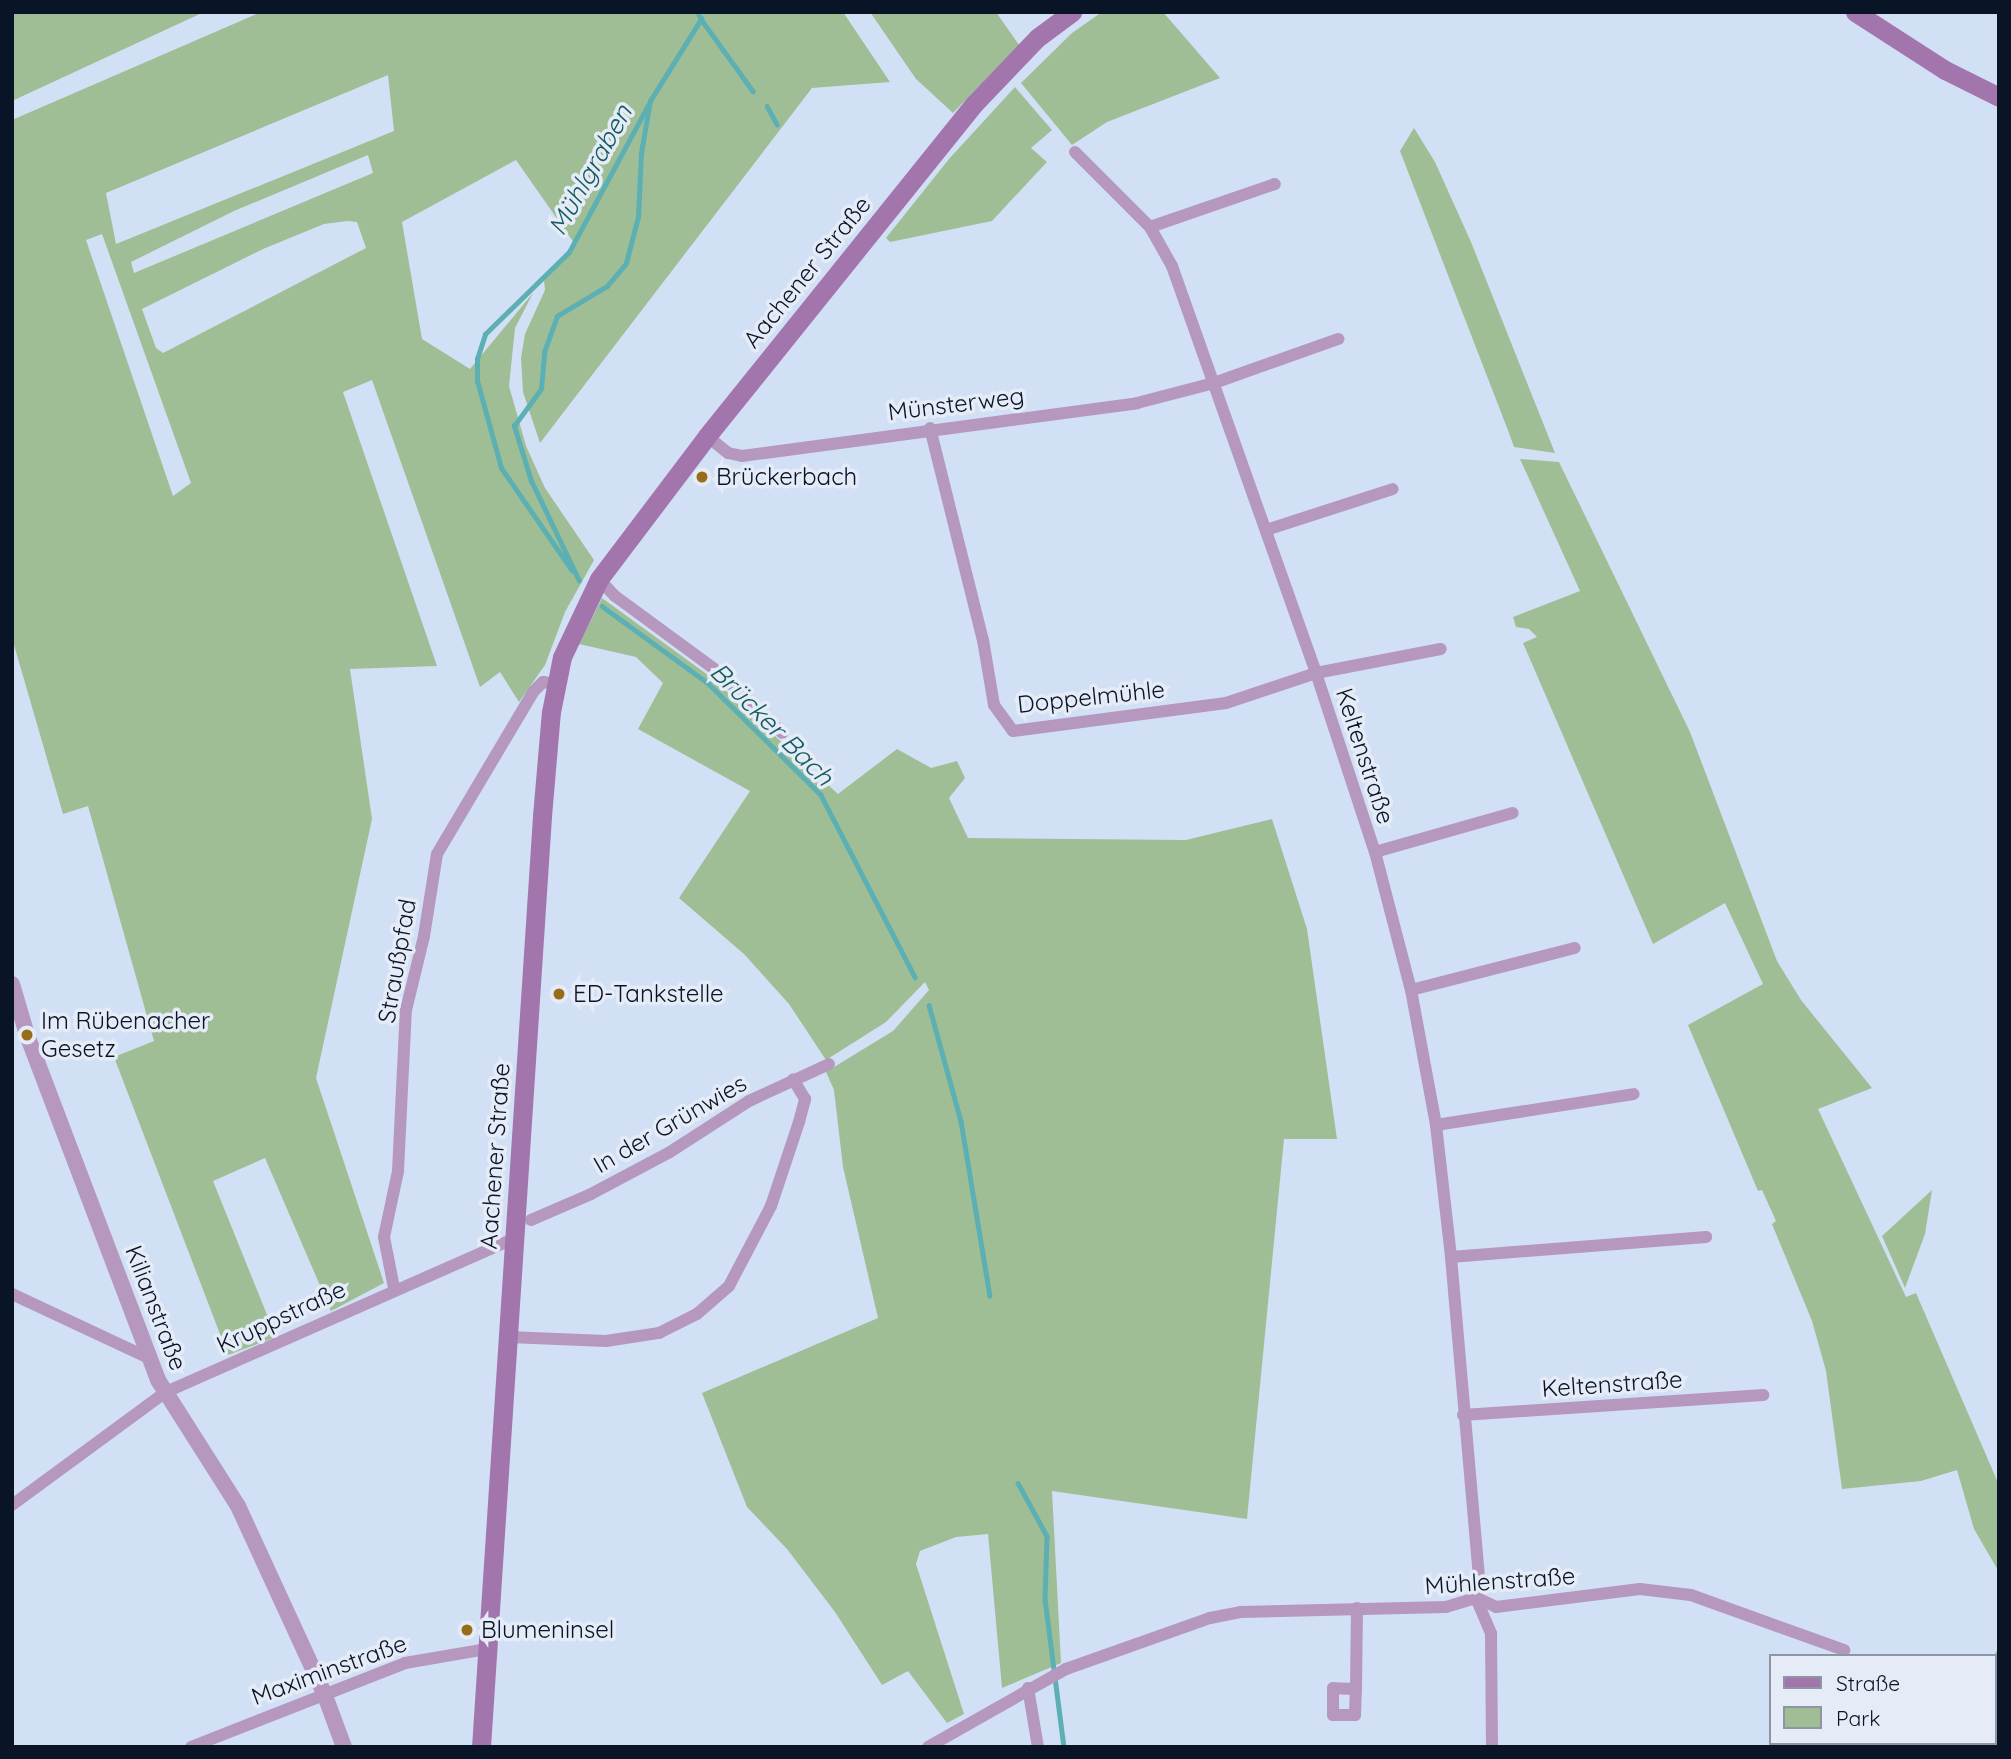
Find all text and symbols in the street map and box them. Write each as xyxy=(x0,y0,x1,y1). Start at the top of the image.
water label: Mühlgraben xyxy=(541,99,639,241)
street label: Aachener Straße xyxy=(737,190,877,354)
street label: Münsterweg xyxy=(886,381,1026,427)
place label: Brückerbach xyxy=(716,463,857,491)
marker: Brückerbach xyxy=(694,469,710,485)
water label: Brücker Bach xyxy=(704,656,840,792)
street label: Doppelmühle xyxy=(1016,675,1166,719)
street label: Keltenstraße xyxy=(1329,684,1401,828)
street label: Straußpfad xyxy=(372,897,422,1025)
place label: ED-Tankstelle xyxy=(573,980,724,1008)
marker: ED-Tankstelle xyxy=(551,986,567,1002)
place label: Im Rübenacher Gesetz xyxy=(41,1007,210,1063)
marker: Im Rübenacher Gesetz xyxy=(19,1027,35,1043)
street label: Aachener Straße xyxy=(474,1062,516,1250)
street label: In der Grünwies xyxy=(588,1069,752,1179)
street label: Kilianstraße xyxy=(119,1242,193,1374)
street label: Kruppstraße xyxy=(212,1275,350,1359)
street label: Keltenstraße xyxy=(1541,1365,1683,1403)
street label: Mühlenstraße xyxy=(1424,1561,1576,1601)
place label: Blumeninsel xyxy=(481,1616,614,1644)
marker: Blumeninsel xyxy=(459,1622,475,1638)
street label: Maximinstraße xyxy=(247,1629,411,1711)
legend xyxy=(1770,1654,1997,1745)
text: Straße xyxy=(1836,1670,1900,1696)
text: Park xyxy=(1836,1705,1880,1731)

